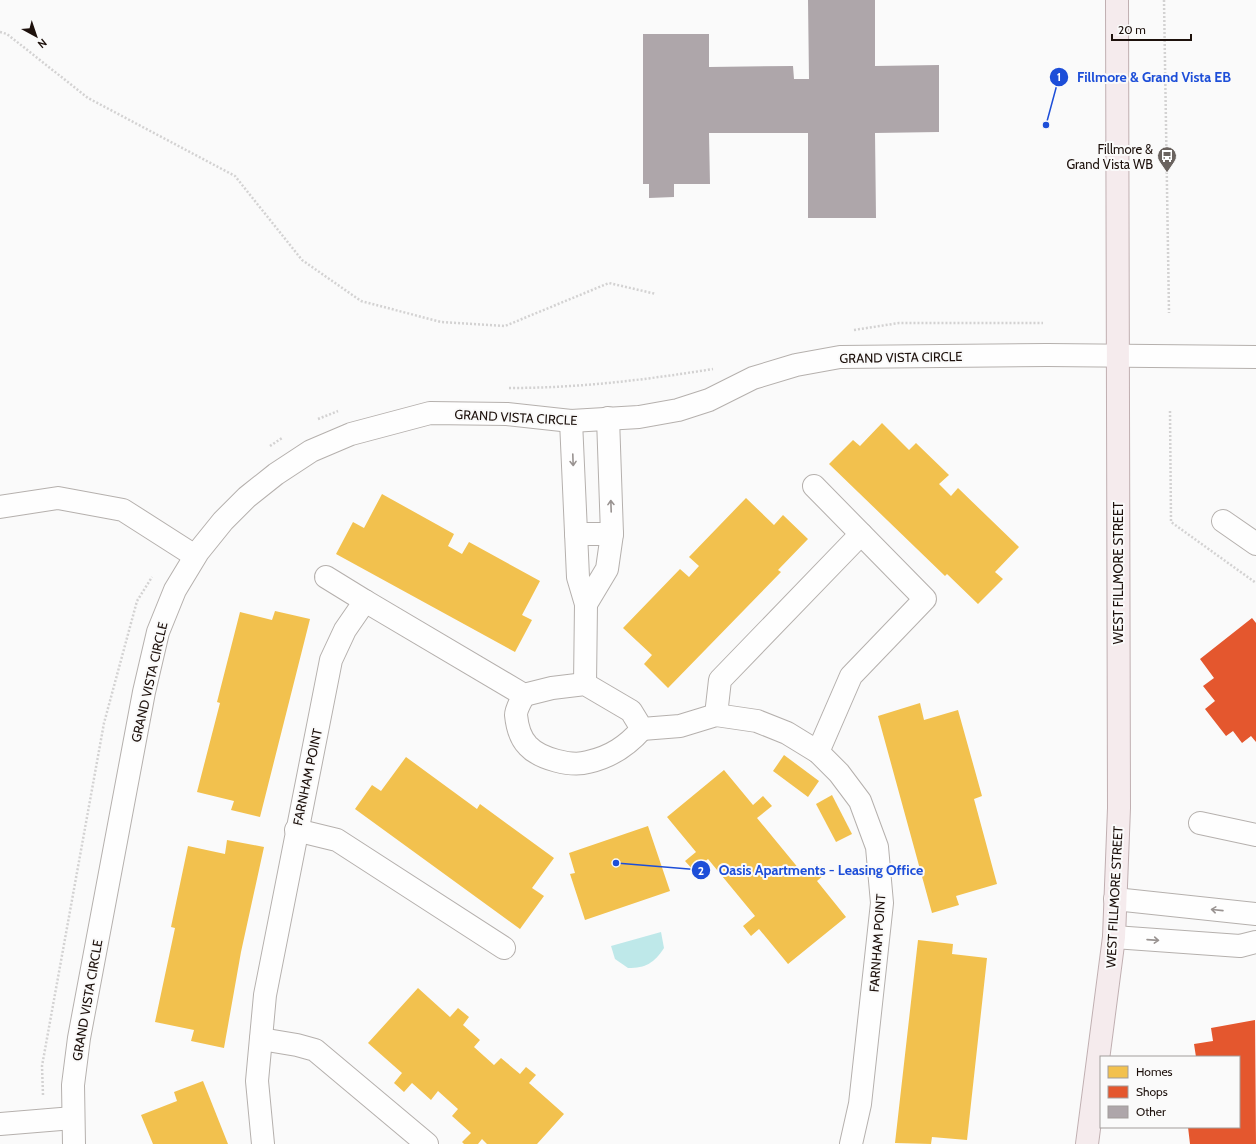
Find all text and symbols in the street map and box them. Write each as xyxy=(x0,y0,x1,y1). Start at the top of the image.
north arrow xyxy=(16,16,56,56)
scale bar xyxy=(1112,16,1191,42)
text: 20 m xyxy=(1118,22,1146,37)
text: N xyxy=(35,36,50,52)
callout: Fillmore & Grand Vista EB xyxy=(1049,64,1239,90)
text: Fillmore & Grand Vista EB xyxy=(1077,68,1231,86)
text: 1 xyxy=(1057,69,1061,84)
place label: Fillmore & Grand Vista WB xyxy=(1066,141,1153,172)
bus stop icon: Fillmore & Grand Vista WB xyxy=(1156,145,1178,173)
street label: GRAND VISTA CIRCLE xyxy=(839,348,963,366)
street label: GRAND VISTA CIRCLE xyxy=(454,406,578,428)
one-way arrow xyxy=(569,453,577,466)
one-way arrow xyxy=(607,500,615,513)
street label: WEST FILLMORE STREET xyxy=(1110,502,1126,644)
street label: GRAND VISTA CIRCLE xyxy=(127,620,171,744)
street label: FARNHAM POINT xyxy=(289,727,325,827)
street label: WEST FILLMORE STREET xyxy=(1102,825,1126,968)
callout: Oasis Apartments - Leasing Office xyxy=(691,857,931,883)
text: Oasis Apartments - Leasing Office xyxy=(719,861,923,879)
text: 2 xyxy=(698,863,704,878)
street label: FARNHAM POINT xyxy=(866,893,888,993)
one-way arrow xyxy=(1211,906,1224,913)
one-way arrow xyxy=(1146,937,1159,944)
street label: GRAND VISTA CIRCLE xyxy=(68,938,106,1062)
legend xyxy=(1100,1056,1240,1128)
text: Homes xyxy=(1136,1064,1173,1079)
text: Shops xyxy=(1136,1084,1168,1099)
text: Other xyxy=(1136,1104,1166,1119)

